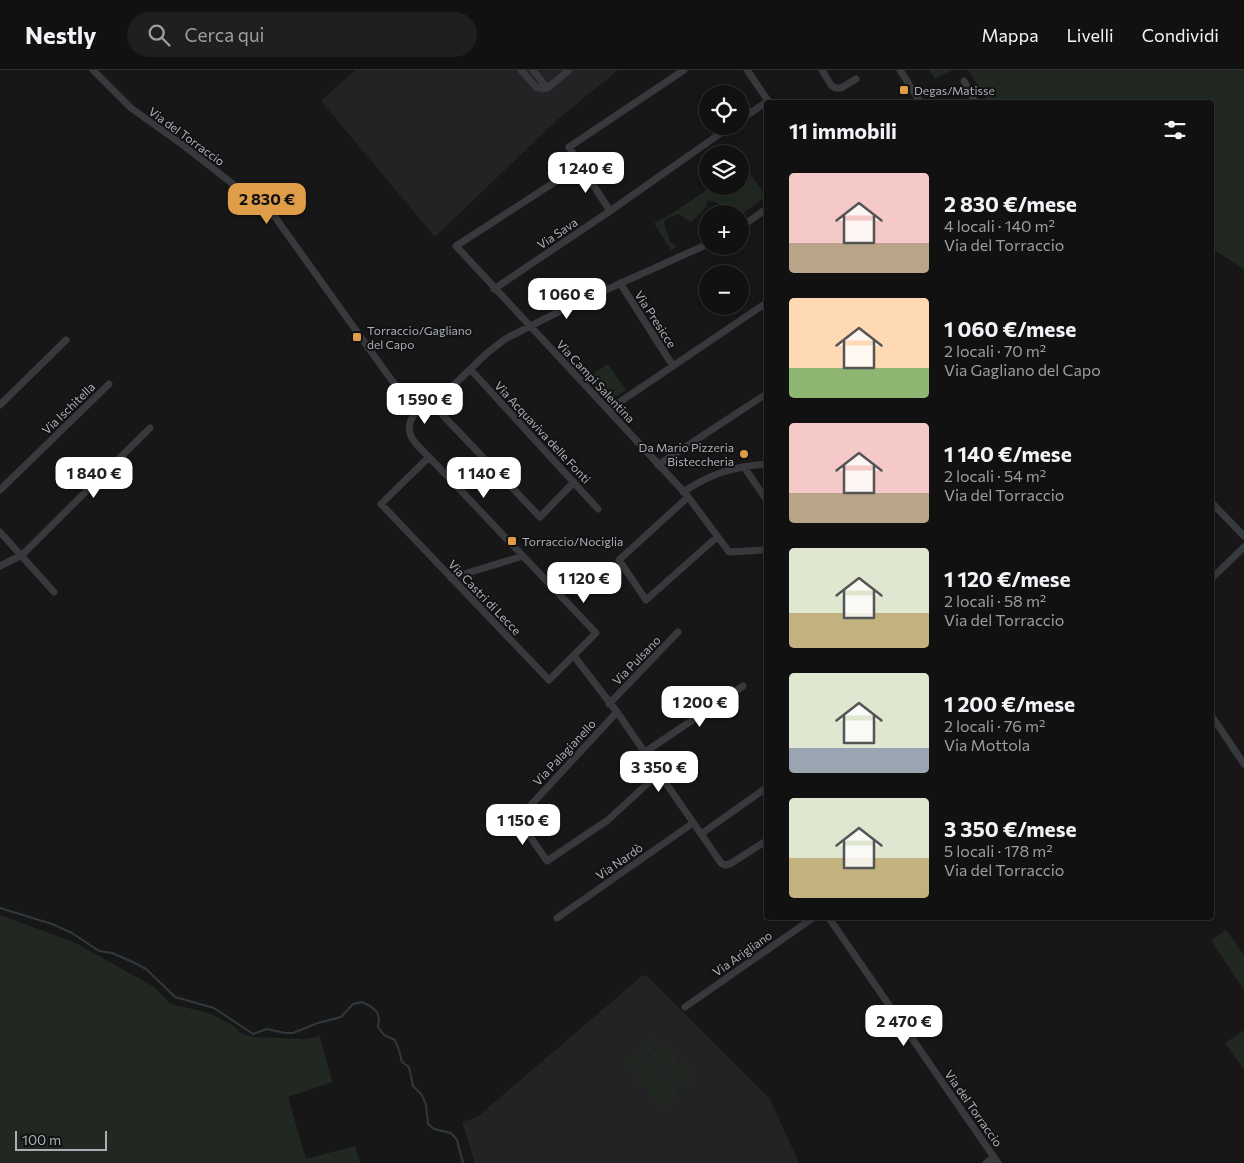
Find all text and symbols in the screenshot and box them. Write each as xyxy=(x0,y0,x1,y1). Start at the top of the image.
search box xyxy=(127,12,477,57)
text: Nestly xyxy=(25,20,97,49)
icon: search xyxy=(145,21,173,49)
text: Cerca qui xyxy=(185,23,264,46)
text: Mappa xyxy=(981,24,1039,46)
text: Livelli xyxy=(1067,24,1114,46)
text: Condividi xyxy=(1142,24,1219,46)
place label: Degas/Matisse xyxy=(914,83,995,97)
marker: Degas/Matisse xyxy=(898,84,910,96)
map controls xyxy=(699,85,749,315)
button: locate xyxy=(699,85,749,135)
street label: Via del Torraccio xyxy=(146,104,228,168)
icon: filters xyxy=(1161,116,1189,144)
text: 11 immobili xyxy=(789,118,897,143)
button: layers xyxy=(699,145,749,195)
pin: 1 240 € xyxy=(540,152,632,194)
text: 1 240 € xyxy=(559,158,613,177)
pin: 2 830 € xyxy=(221,182,313,225)
text: 2 830 € xyxy=(239,189,295,208)
text: 2 830 €/mese xyxy=(944,191,1077,216)
icon: home xyxy=(829,193,889,253)
button: + xyxy=(699,205,749,255)
street label: Via Sava xyxy=(534,215,580,251)
text: 4 locali · 140 m² xyxy=(944,216,1055,235)
text: Via del Torraccio xyxy=(944,235,1064,254)
button: − xyxy=(699,265,749,315)
pin: 1 060 € xyxy=(521,278,613,320)
text: 1 060 € xyxy=(539,284,595,303)
street label: Via Presicce xyxy=(632,288,680,350)
text: 1 060 €/mese xyxy=(944,316,1076,341)
icon: home xyxy=(829,318,889,378)
place label: Torraccio/Gagliano del Capo xyxy=(367,323,472,351)
marker: Torraccio/Gagliano del Capo xyxy=(351,331,363,343)
street label: Via Campi Salentina xyxy=(554,337,638,425)
text: 2 locali · 70 m² xyxy=(944,341,1046,360)
text: Via Gagliano del Capo xyxy=(944,360,1101,379)
street label: Via Acquaviva delle Fonti xyxy=(492,378,594,486)
street label: Via Ischitella xyxy=(39,379,97,437)
pin: 1 590 € xyxy=(379,382,471,425)
text: 1 590 € xyxy=(398,389,452,408)
place label: Da Mario Pizzeria Bisteccheria xyxy=(639,440,734,468)
text: 1 140 €/mese xyxy=(944,441,1072,466)
icon: home xyxy=(829,443,889,503)
marker: Da Mario Pizzeria Bisteccheria xyxy=(738,448,750,460)
pin: 1 840 € xyxy=(48,456,140,499)
pin: 1 140 € xyxy=(438,456,530,499)
text: 1 840 € xyxy=(67,463,121,482)
text: 1 140 € xyxy=(458,463,510,482)
text: 2 locali · 54 m² xyxy=(944,466,1046,485)
text: Via del Torraccio xyxy=(944,485,1064,504)
place label: Torraccio/Nociglia xyxy=(522,534,623,548)
marker: Torraccio/Nociglia xyxy=(506,535,518,547)
street label: Via Castri di Lecce xyxy=(446,557,524,637)
pin: 1 120 € xyxy=(538,562,630,604)
text: 1 120 €/mese xyxy=(944,566,1071,591)
text: 1 120 € xyxy=(558,568,610,587)
icon: home xyxy=(829,568,889,628)
text: 2 locali · 58 m² xyxy=(944,591,1046,610)
text: Via del Torraccio xyxy=(944,610,1064,629)
street label: Via Pulsano xyxy=(609,632,663,688)
pin: 1 200 € xyxy=(654,686,746,728)
text: 1 200 €/mese xyxy=(944,691,1075,716)
text: 1 200 € xyxy=(673,692,727,711)
icon: home xyxy=(829,693,889,753)
street label: Via Palagianello xyxy=(530,716,598,788)
text: 2 locali · 76 m² xyxy=(944,716,1046,735)
text: Via Mottola xyxy=(944,735,1030,754)
pin: 3 350 € xyxy=(613,750,705,793)
text: 3 350 € xyxy=(631,757,687,776)
pin: 1 150 € xyxy=(477,804,569,846)
text: 1 150 € xyxy=(497,810,549,829)
text: 3 350 €/mese xyxy=(944,816,1077,841)
icon: home xyxy=(829,818,889,878)
street label: Via Nardò xyxy=(593,840,645,882)
text: 5 locali · 178 m² xyxy=(944,841,1053,860)
text: Via del Torraccio xyxy=(944,860,1064,879)
street label: Via Arigliano xyxy=(710,927,774,979)
pin: 2 470 € xyxy=(858,1004,950,1047)
text: 2 470 € xyxy=(876,1011,932,1030)
street label: Via del Torraccio xyxy=(942,1067,1006,1149)
scale bar xyxy=(15,1128,108,1151)
text: 100 m xyxy=(22,1131,61,1148)

